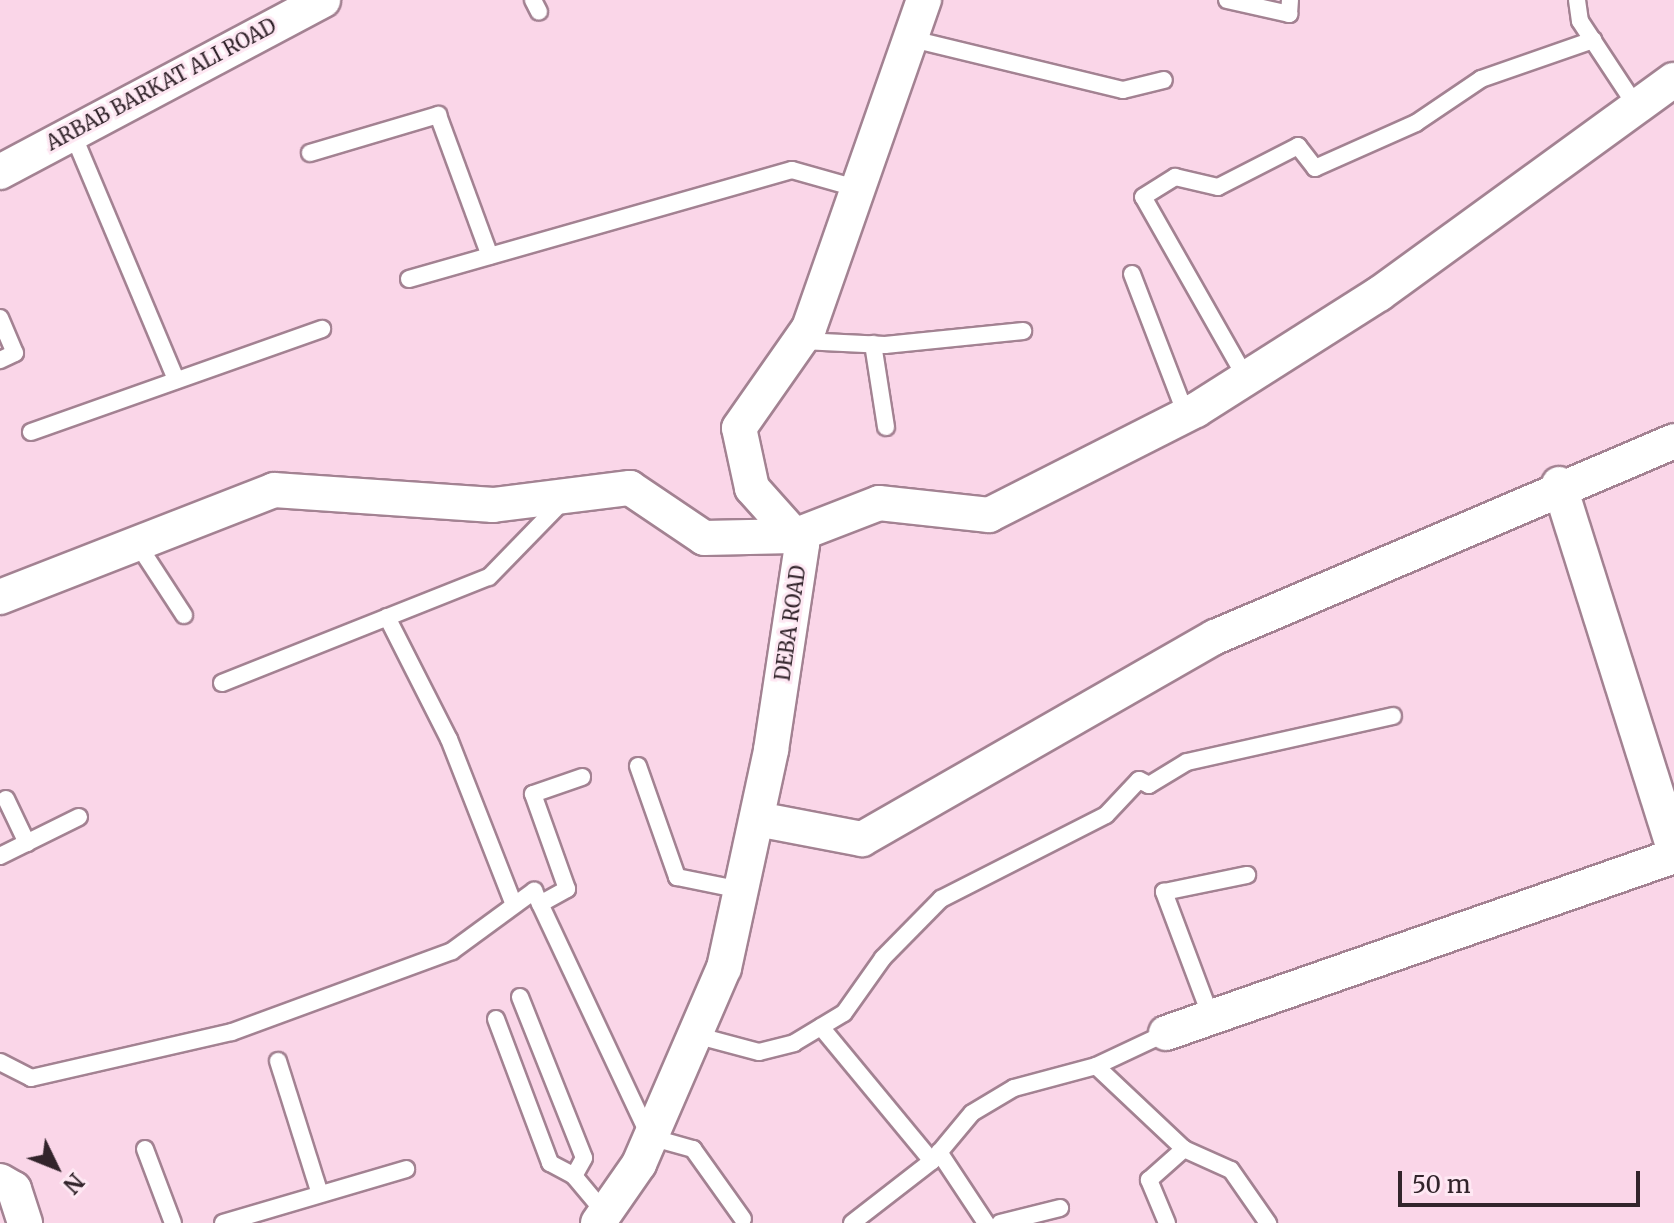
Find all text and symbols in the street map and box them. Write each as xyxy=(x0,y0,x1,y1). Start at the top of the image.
street label: ARBAB BARKAT ALI ROAD xyxy=(42,13,280,155)
street label: DEBA ROAD xyxy=(770,564,810,682)
north arrow xyxy=(16,1127,96,1207)
scale bar xyxy=(1402,1155,1644,1205)
text: N xyxy=(57,1167,90,1199)
text: 50 m xyxy=(1412,1169,1471,1200)

